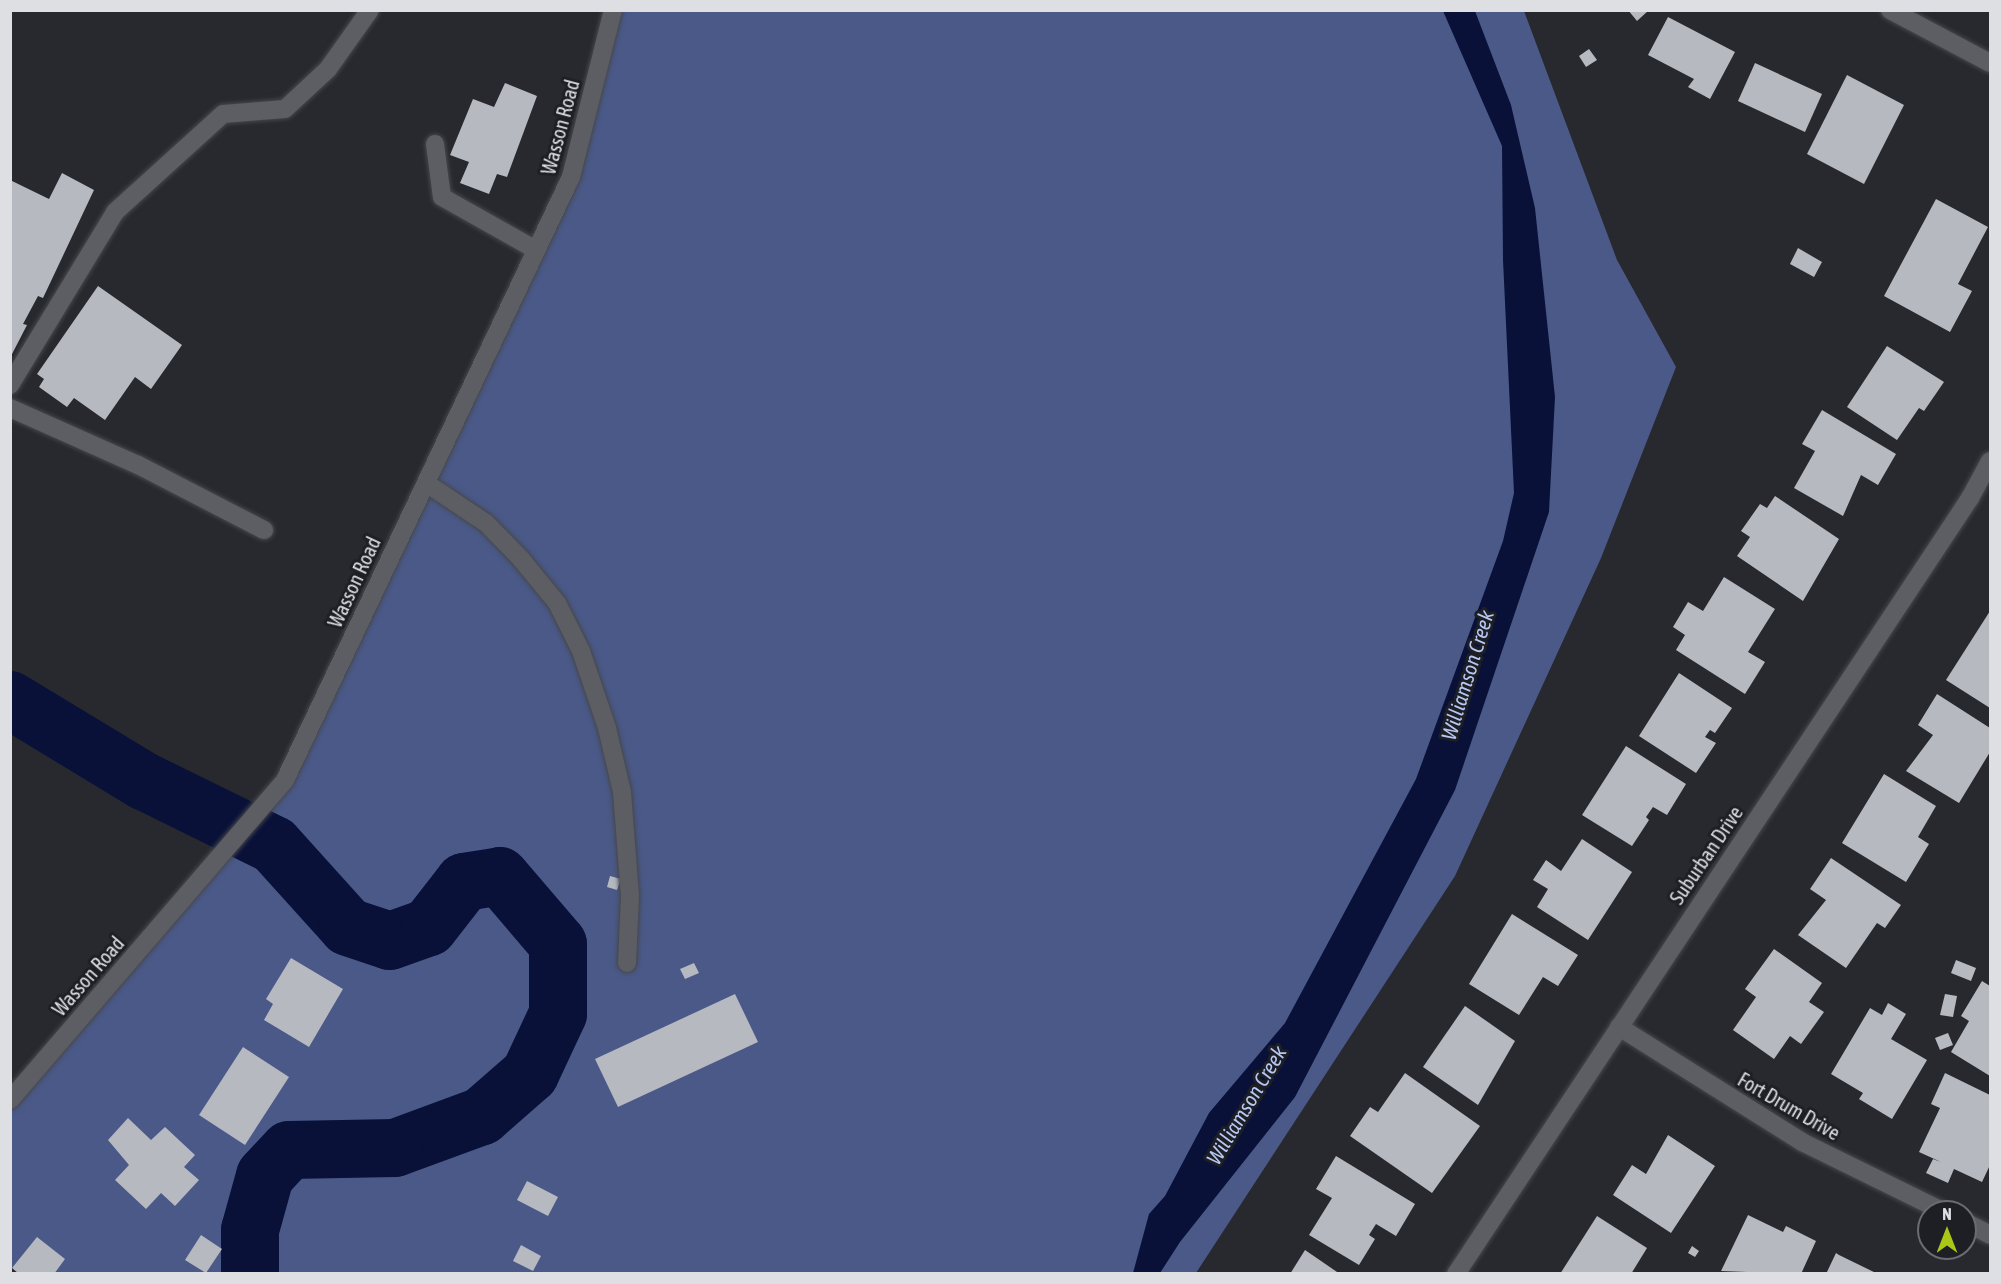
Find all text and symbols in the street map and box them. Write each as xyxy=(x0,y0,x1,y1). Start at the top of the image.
street label: Wasson Road xyxy=(536,77,584,177)
street label: Wasson Road xyxy=(323,533,385,631)
water label: Williamson Creek xyxy=(1435,607,1499,743)
street label: Suburban Drive xyxy=(1664,801,1748,909)
street label: Wasson Road xyxy=(47,931,129,1021)
water label: Williamson Creek xyxy=(1201,1041,1291,1169)
street label: Fort Drum Drive xyxy=(1734,1067,1844,1145)
north arrow xyxy=(1917,1200,1977,1260)
text: N xyxy=(1942,1205,1952,1223)

